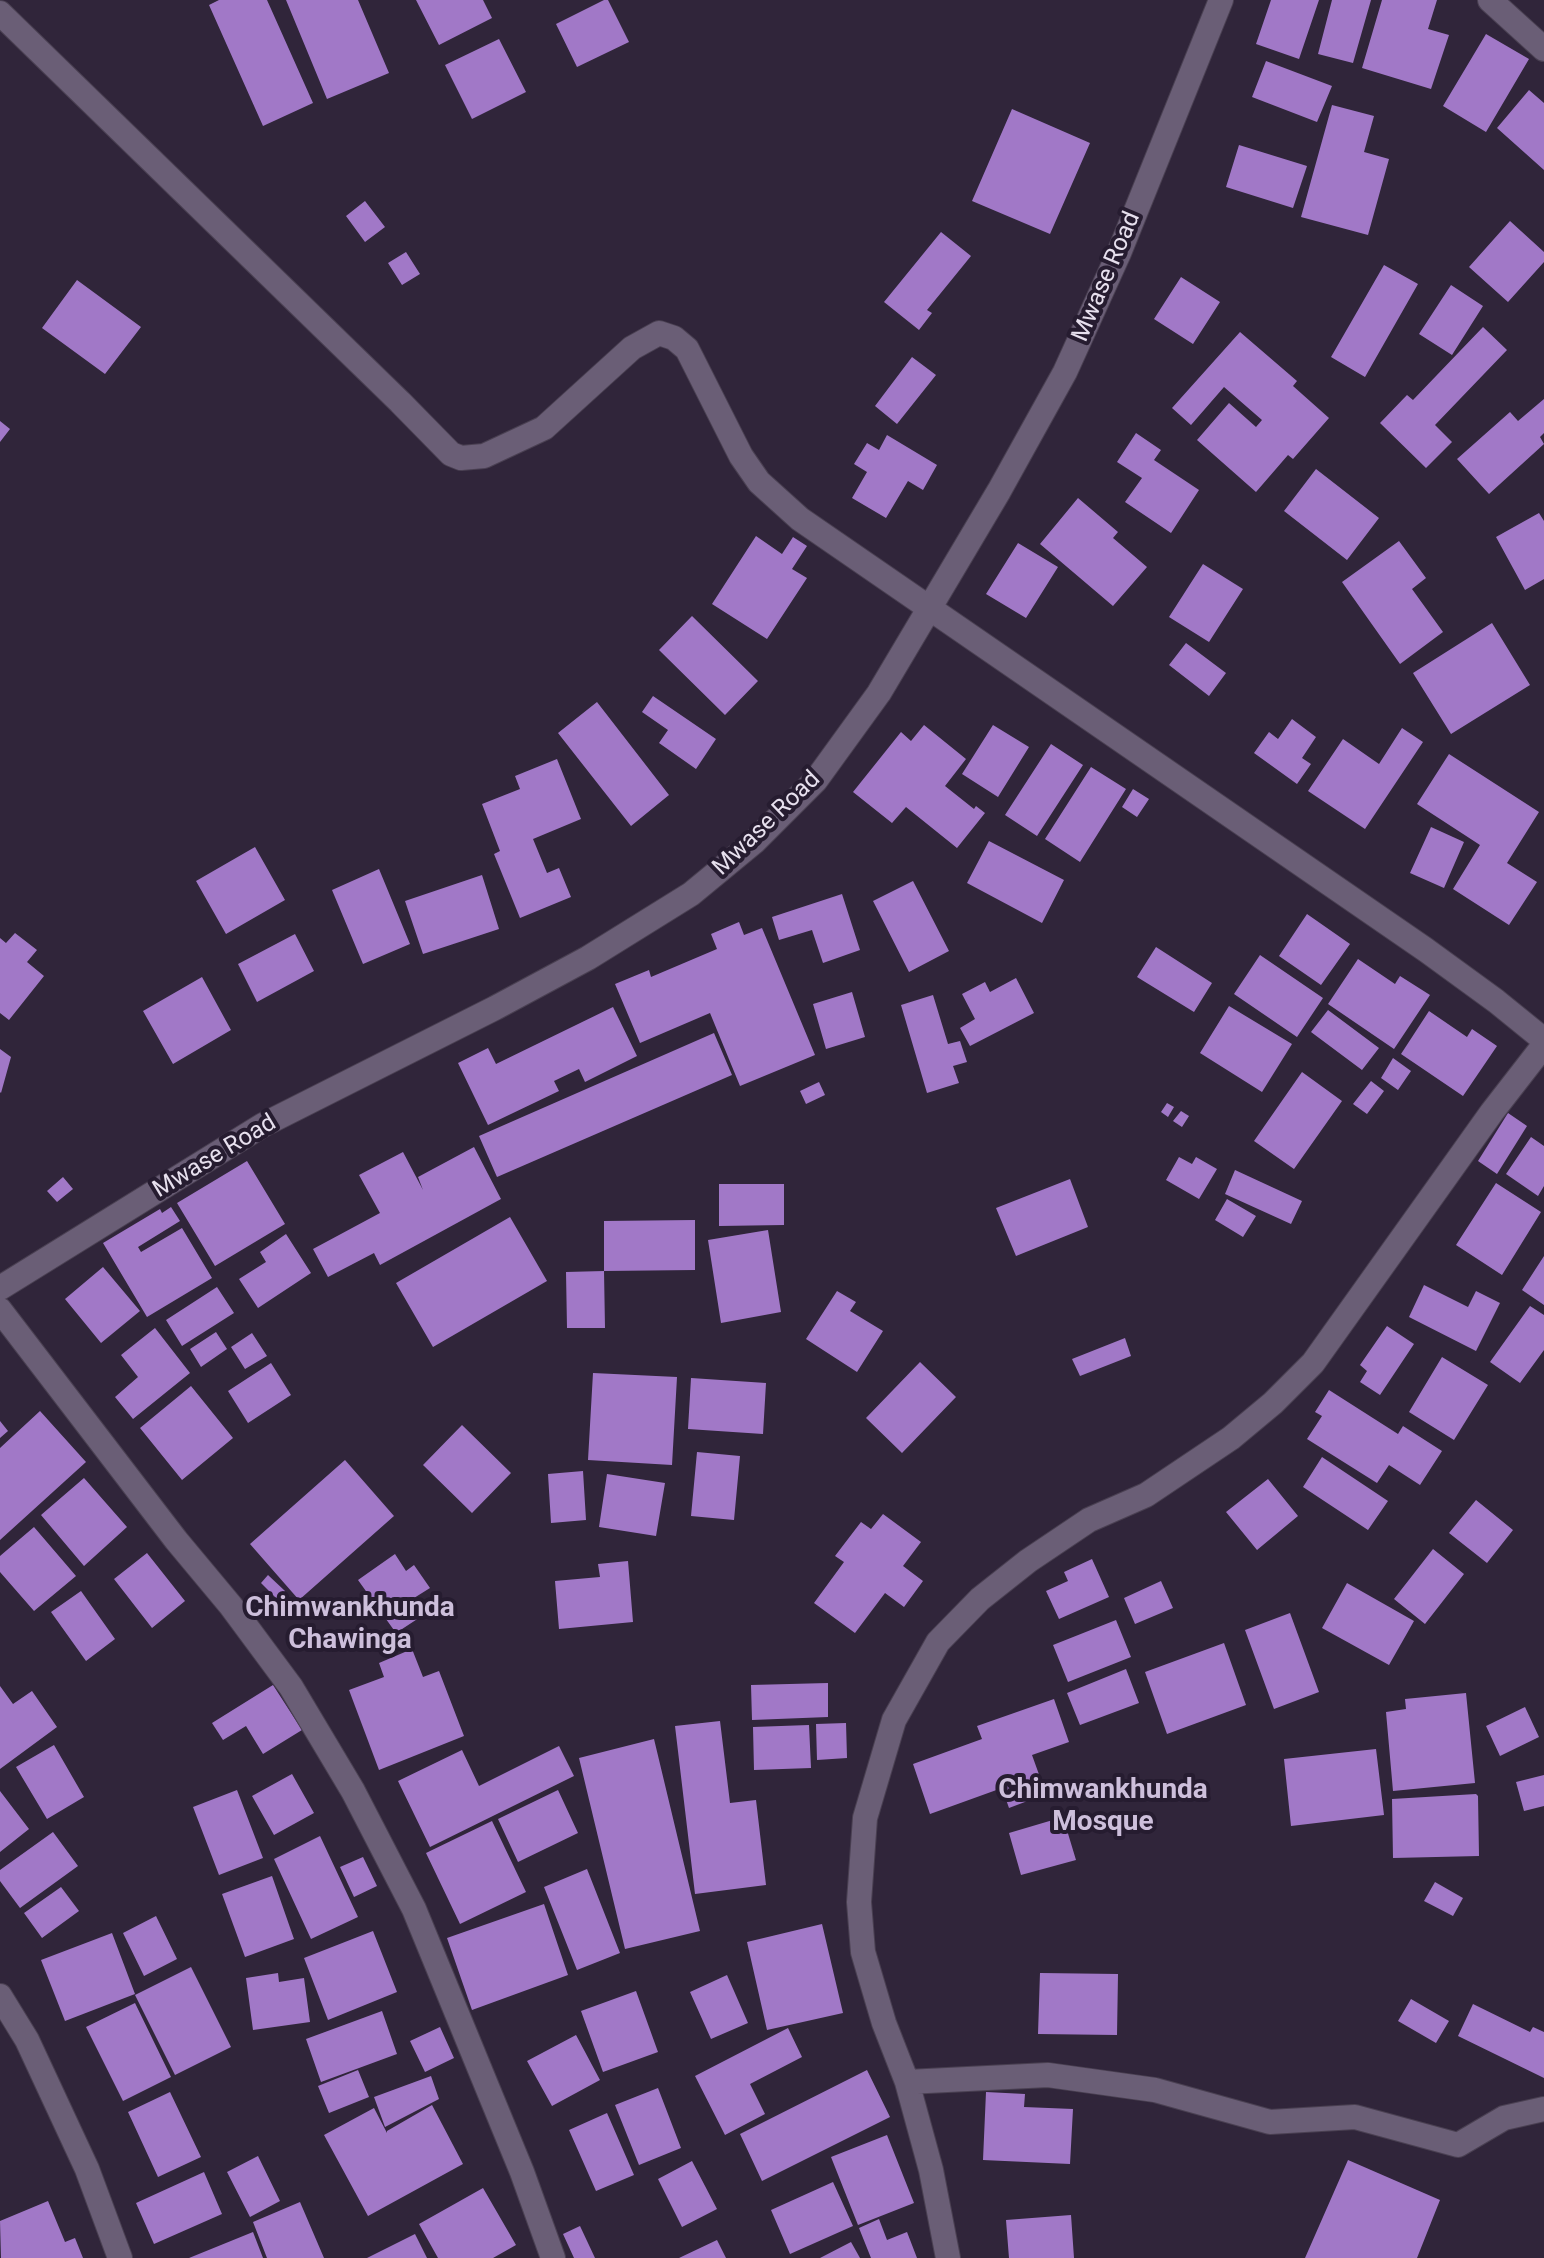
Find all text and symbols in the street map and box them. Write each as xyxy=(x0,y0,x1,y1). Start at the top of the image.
street label: Mwase Road xyxy=(1067,208,1147,346)
street label: Mwase Road xyxy=(707,766,827,882)
street label: Mwase Road xyxy=(148,1109,282,1205)
district label: Chimwankhunda Chawinga xyxy=(245,1592,455,1658)
district label: Chimwankhunda Mosque xyxy=(998,1774,1208,1840)

